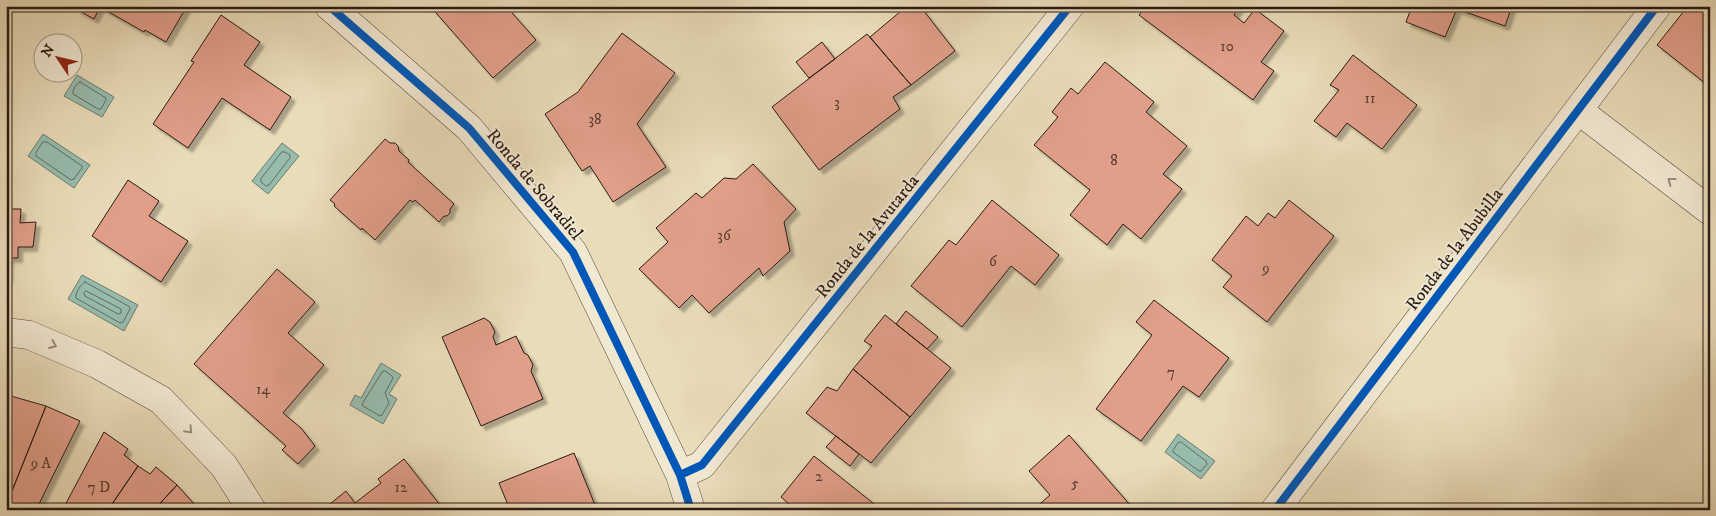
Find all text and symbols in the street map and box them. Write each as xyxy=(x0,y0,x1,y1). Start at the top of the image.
north arrow xyxy=(32,32,82,82)
house number: 10 xyxy=(1220,37,1234,56)
text: N xyxy=(37,41,59,61)
house number: 11 xyxy=(1364,89,1376,108)
house number: 3 xyxy=(834,93,840,112)
house number: 38 xyxy=(588,110,602,129)
street label: Ronda de Sobradiel xyxy=(481,125,587,245)
house number: 8 xyxy=(1110,151,1118,170)
street label: Ronda de la Avutarda xyxy=(811,170,924,303)
one-way arrow xyxy=(1667,178,1677,187)
street label: Ronda de la Abubilla xyxy=(1402,184,1508,315)
house number: 36 xyxy=(717,226,732,245)
house number: 6 xyxy=(989,252,998,271)
house number: 9 xyxy=(1261,259,1270,278)
one-way arrow xyxy=(48,339,57,350)
house number: 7 xyxy=(1167,363,1175,382)
house number: 14 xyxy=(256,380,270,399)
one-way arrow xyxy=(183,424,192,433)
house number: 9 A xyxy=(30,454,52,473)
house number: 2 xyxy=(815,467,823,486)
house number: 5 xyxy=(1071,474,1079,493)
house number: 7 D xyxy=(88,478,110,497)
house number: 12 xyxy=(395,478,408,497)

